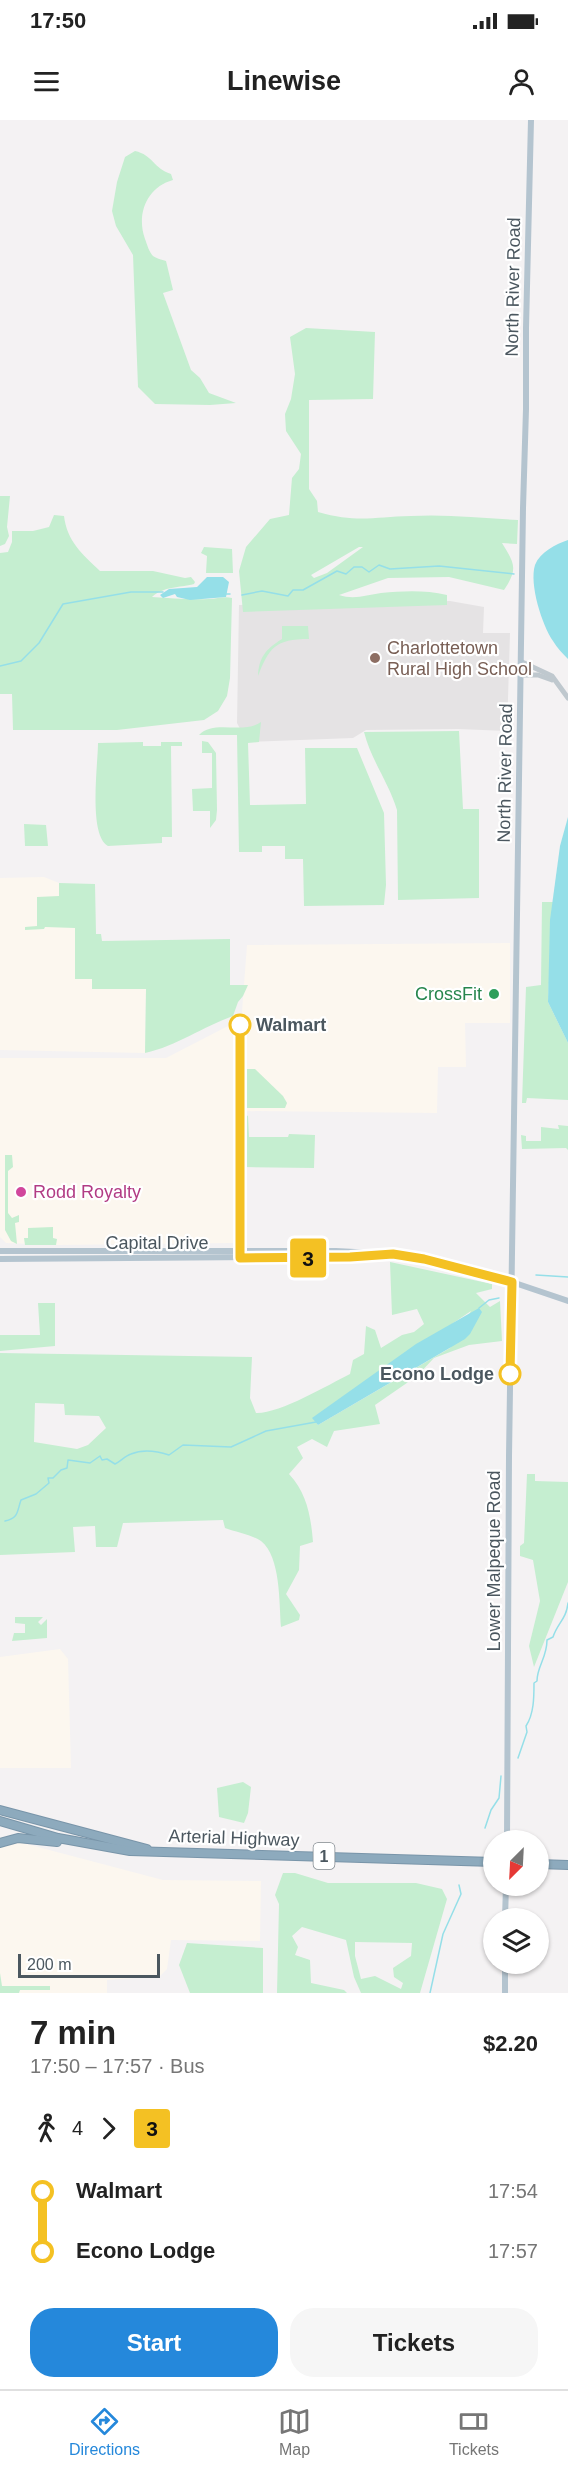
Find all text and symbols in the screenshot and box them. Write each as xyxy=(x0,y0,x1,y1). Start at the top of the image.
text: 17:50 xyxy=(30,8,86,33)
icon: menu xyxy=(30,65,63,98)
icon: person xyxy=(505,65,538,98)
text: Linewise xyxy=(227,66,341,96)
street label: North River Road xyxy=(502,217,524,357)
place label: Charlottetown Rural High School xyxy=(387,638,532,679)
marker: Charlottetown Rural High School xyxy=(368,651,382,665)
street label: North River Road xyxy=(494,703,516,843)
place label: CrossFit xyxy=(415,984,482,1004)
marker: CrossFit xyxy=(487,987,501,1001)
marker: Walmart xyxy=(229,1014,251,1036)
place label: Walmart xyxy=(256,1015,326,1035)
place label: Rodd Royalty xyxy=(33,1182,141,1202)
marker: Rodd Royalty xyxy=(14,1185,28,1199)
street label: Capital Drive xyxy=(105,1233,209,1253)
line badge: 3 xyxy=(288,1238,328,1278)
text: 3 xyxy=(302,1247,314,1270)
marker: Econo Lodge xyxy=(499,1363,521,1385)
place label: Econo Lodge xyxy=(380,1364,494,1384)
street label: Lower Malpeque Road xyxy=(484,1470,504,1652)
street label: Arterial Highway xyxy=(168,1826,300,1850)
north arrow xyxy=(483,1830,549,1896)
map controls xyxy=(483,1830,549,1974)
road number: 1 xyxy=(314,1843,334,1869)
button: layers xyxy=(483,1908,549,1974)
scale bar xyxy=(18,1951,160,1978)
text: 200 m xyxy=(27,1956,71,1973)
text: 7 min xyxy=(30,2014,116,2051)
text: $2.20 xyxy=(483,2031,538,2056)
text: 17:50 – 17:57 · Bus xyxy=(30,2055,205,2077)
icon: walk xyxy=(30,2112,63,2145)
icon: forward xyxy=(92,2112,125,2145)
text: 4 xyxy=(72,2117,83,2139)
text: 3 xyxy=(146,2117,158,2140)
text: Walmart xyxy=(76,2178,162,2203)
text: 17:54 xyxy=(488,2180,538,2202)
text: Econo Lodge xyxy=(76,2238,215,2263)
text: 17:57 xyxy=(488,2240,538,2262)
button: Start xyxy=(30,2308,278,2377)
button: Tickets xyxy=(290,2308,538,2377)
tab: Directions xyxy=(69,2405,140,2459)
tab: Map xyxy=(278,2405,311,2459)
tab: Tickets xyxy=(449,2405,499,2459)

